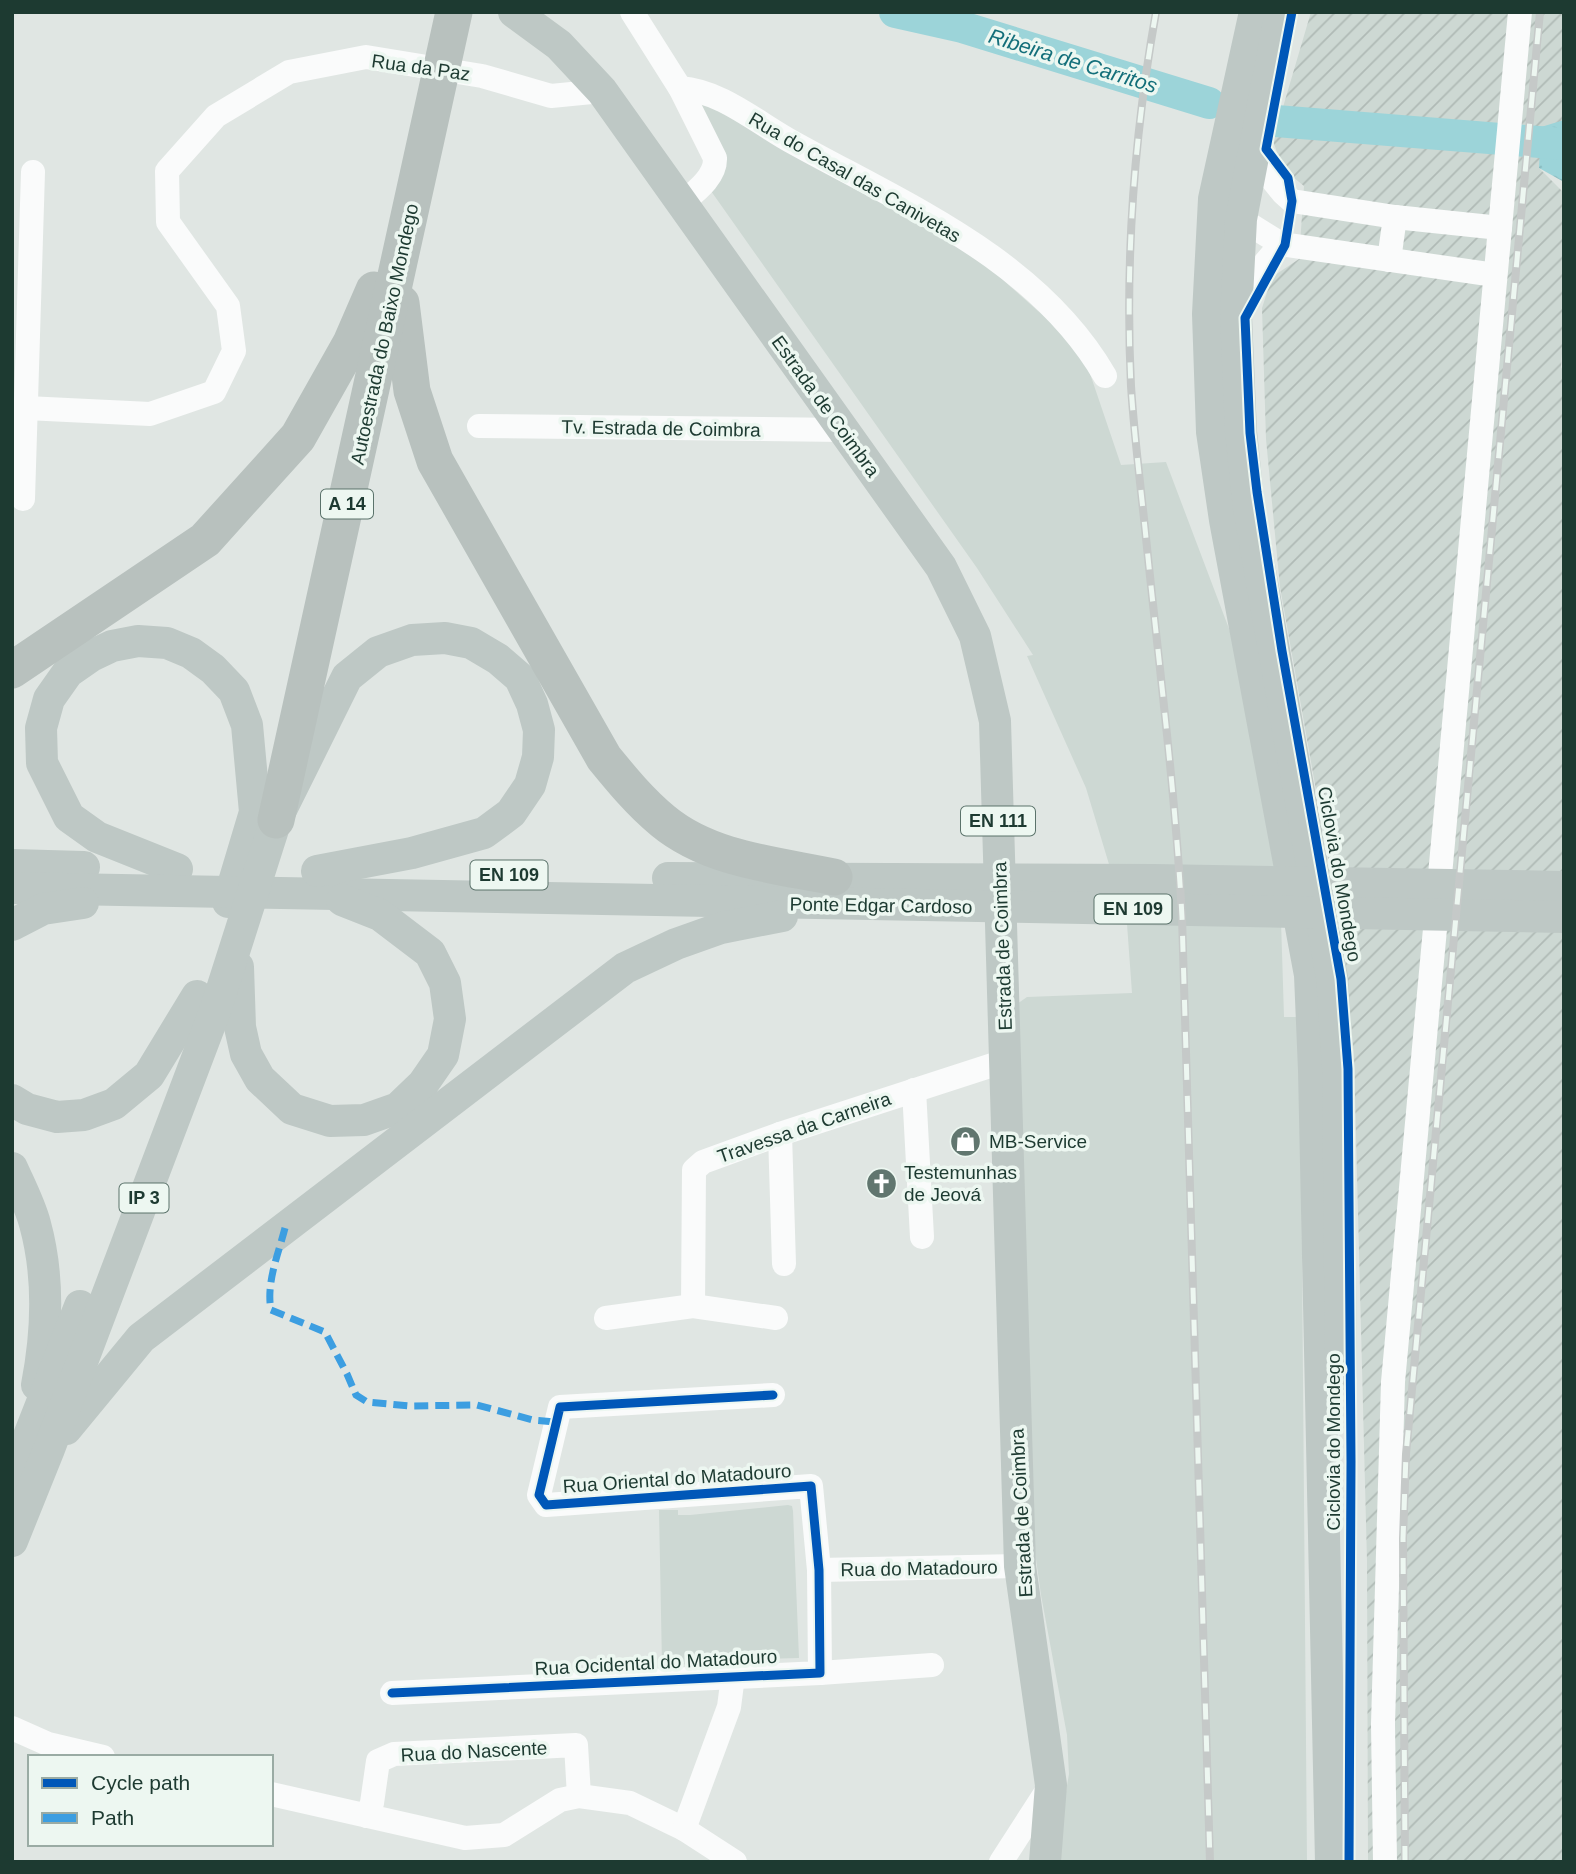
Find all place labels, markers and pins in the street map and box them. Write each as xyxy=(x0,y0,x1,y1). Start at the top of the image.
shop icon: MB-Service xyxy=(949,1124,983,1158)
place label: MB-Service xyxy=(989,1131,1087,1152)
place label: Testemunhas de Jeová xyxy=(904,1162,1017,1205)
church icon: Testemunhas de Jeová xyxy=(864,1166,898,1200)

